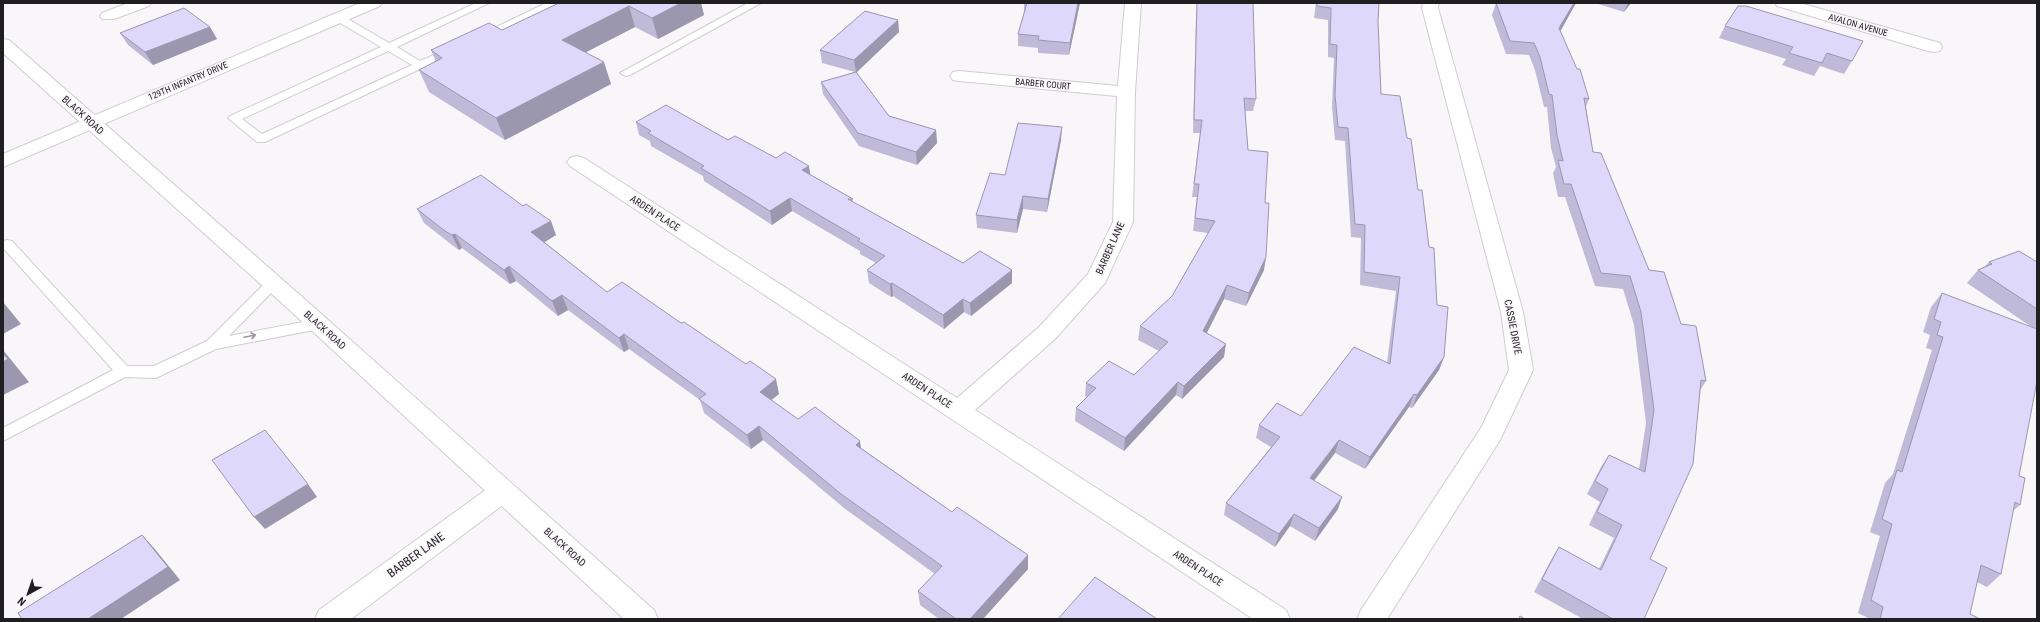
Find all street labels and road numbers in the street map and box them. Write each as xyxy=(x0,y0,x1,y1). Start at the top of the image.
street label: AVALON AVENUE xyxy=(1827,12,1889,38)
street label: 129TH INFANTRY DRIVE xyxy=(147,60,230,102)
street label: BARBER COURT xyxy=(1015,77,1072,91)
street label: BLACK ROAD xyxy=(60,93,106,137)
street label: ARDEN PLACE xyxy=(628,193,682,233)
street label: BARBER LANE xyxy=(1094,220,1126,276)
street label: CASSIE DRIVE xyxy=(1502,299,1524,355)
street label: BLACK ROAD xyxy=(302,308,348,352)
street label: ARDEN PLACE xyxy=(900,370,954,410)
street label: BLACK ROAD xyxy=(542,525,588,569)
street label: BARBER LANE xyxy=(385,529,447,581)
street label: ARDEN PLACE xyxy=(1171,548,1225,588)

